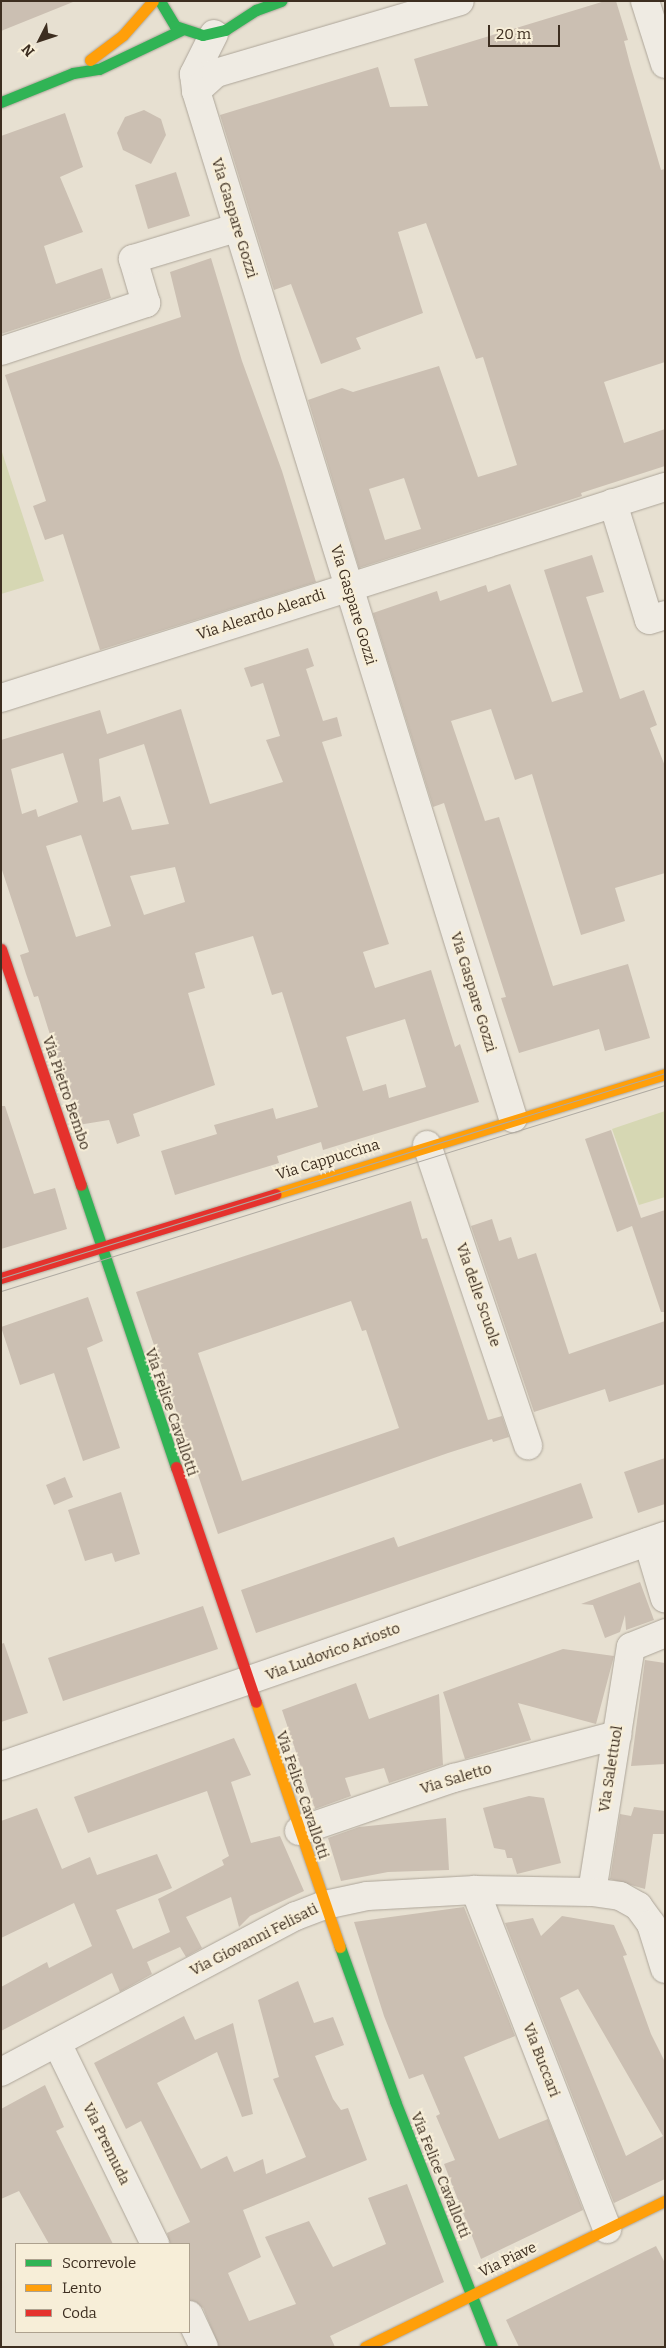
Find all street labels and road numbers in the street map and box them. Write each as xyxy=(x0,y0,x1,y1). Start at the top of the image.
street label: Via Gaspare Gozzi xyxy=(207,156,261,280)
street label: Via Gaspare Gozzi xyxy=(326,543,380,667)
street label: Via Aleardo Aleardi xyxy=(195,586,327,644)
street label: Via Gaspare Gozzi xyxy=(446,930,500,1054)
street label: Via Pietro Bembo xyxy=(38,1034,94,1152)
street label: Via Cappuccina xyxy=(274,1136,382,1184)
street label: Via delle Scuole xyxy=(452,1241,504,1349)
street label: Via Felice Cavallotti xyxy=(141,1346,201,1478)
street label: Via Ludovico Ariosto xyxy=(263,1619,403,1685)
street label: Via Salettuol xyxy=(595,1724,627,1814)
street label: Via Felice Cavallotti xyxy=(272,1729,332,1861)
street label: Via Saletto xyxy=(418,1760,494,1798)
street label: Via Giovanni Felisati xyxy=(187,1900,321,1980)
street label: Via Buccari xyxy=(519,2020,563,2100)
street label: Via Premuda xyxy=(78,2100,134,2188)
street label: Via Felice Cavallotti xyxy=(407,2109,473,2241)
street label: Via Piave xyxy=(476,2238,540,2282)

